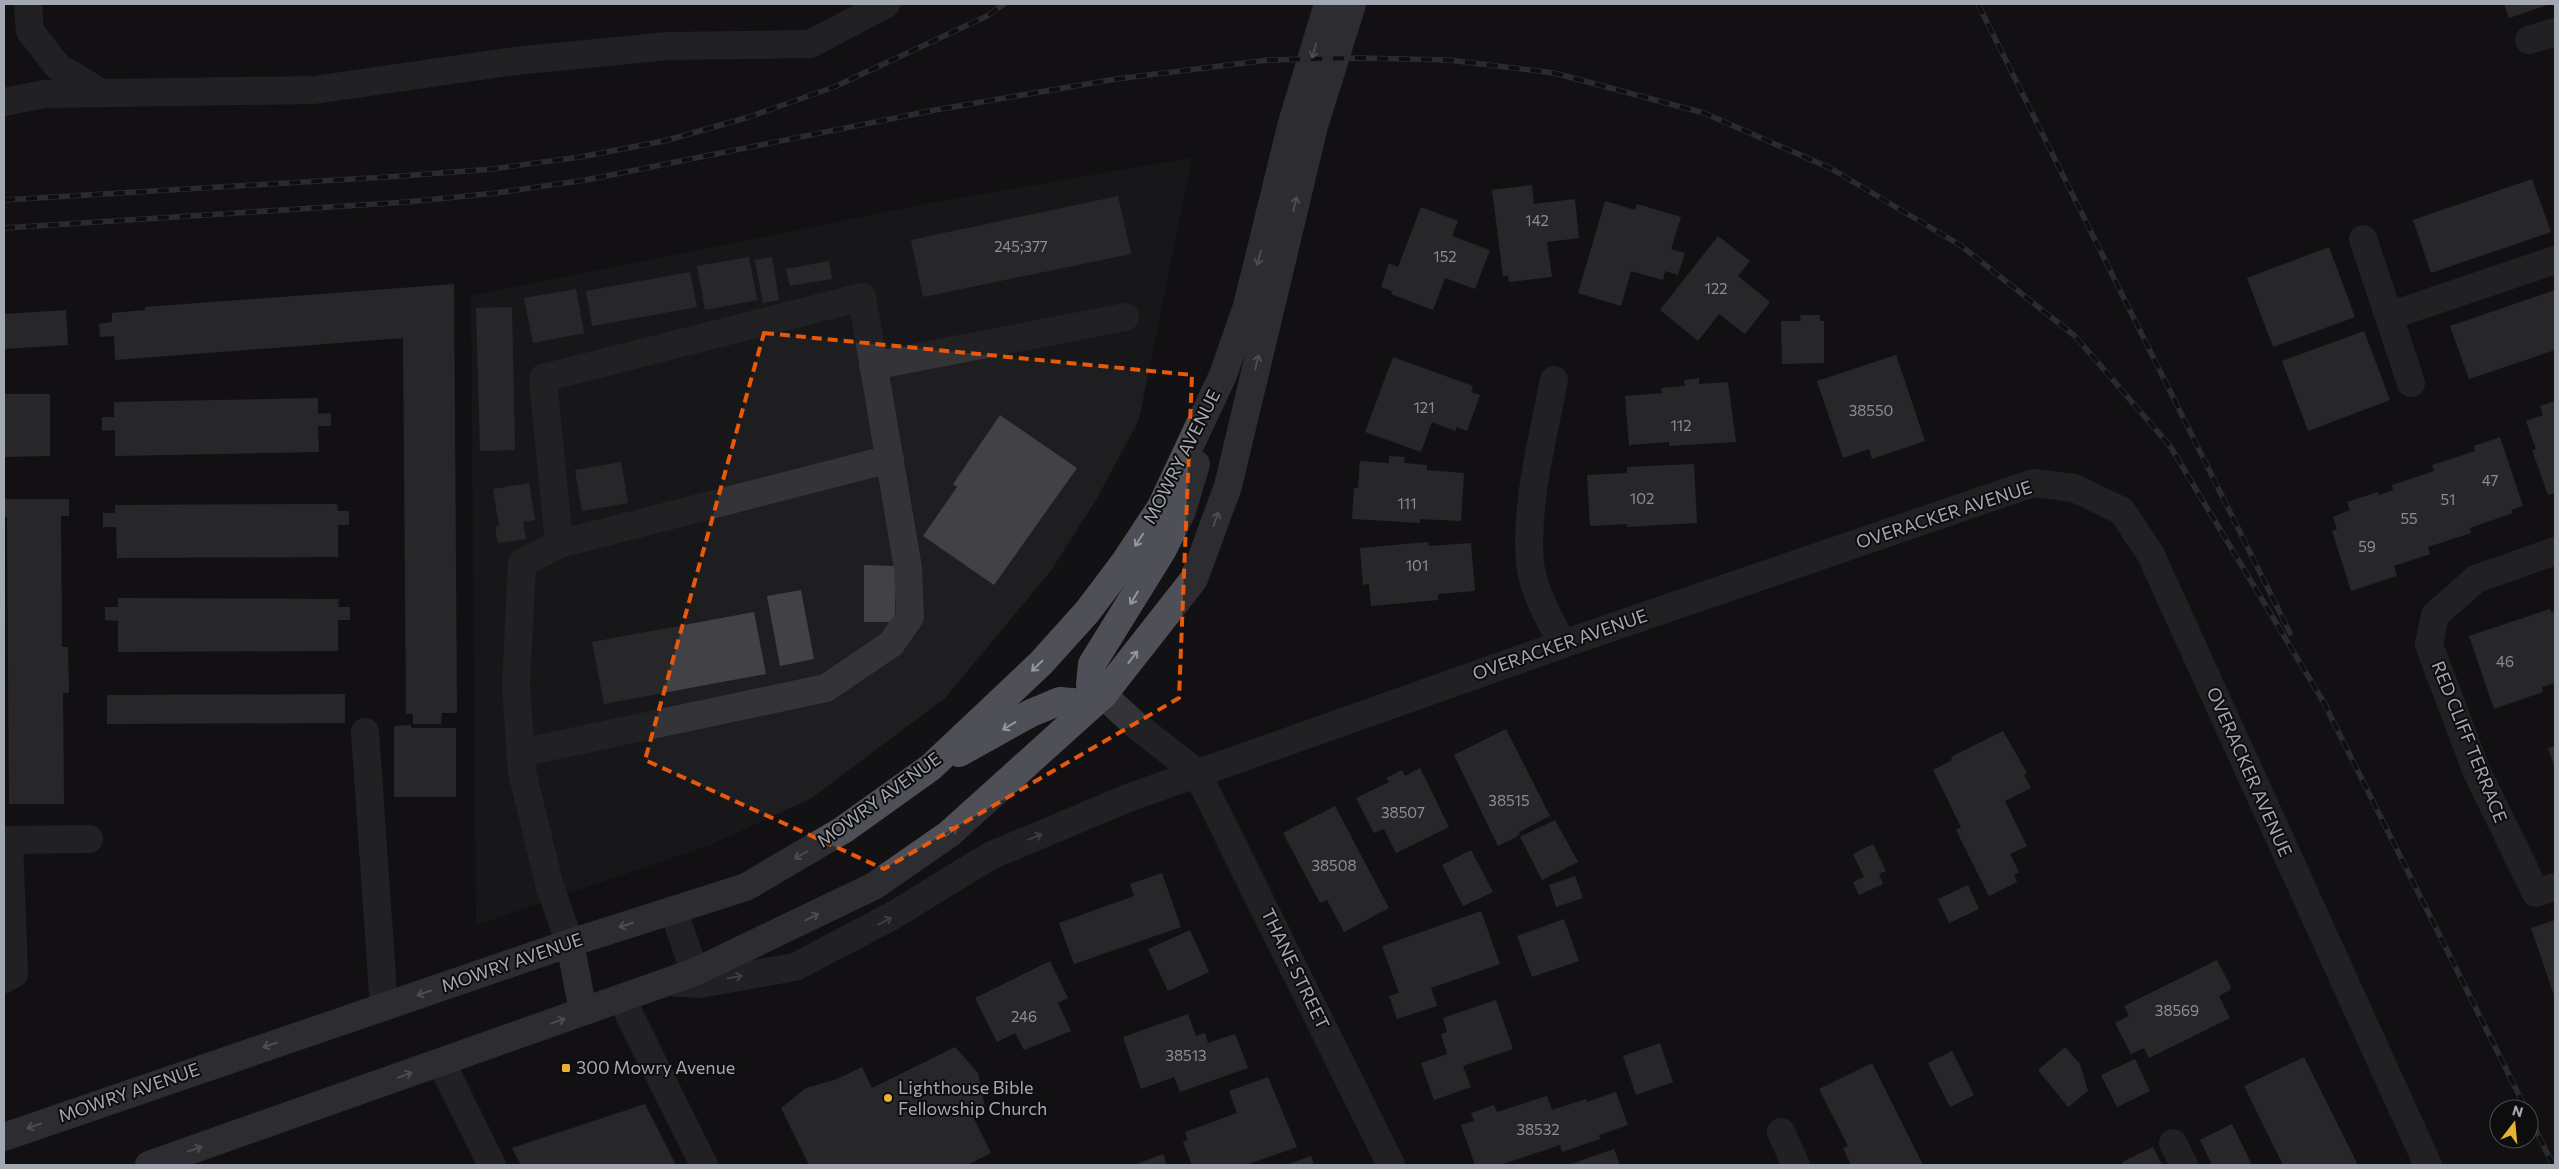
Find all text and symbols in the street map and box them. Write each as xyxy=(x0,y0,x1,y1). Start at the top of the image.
one-way arrow xyxy=(1308,42,1318,58)
one-way arrow xyxy=(1291,197,1300,213)
house number: 142 xyxy=(1525,211,1549,229)
house number: 245;377 xyxy=(994,237,1048,255)
house number: 152 xyxy=(1433,247,1457,265)
one-way arrow xyxy=(1254,250,1263,266)
house number: 122 xyxy=(1704,279,1728,297)
one-way arrow xyxy=(1253,355,1262,371)
street label: MOWRY AVENUE xyxy=(1138,386,1224,527)
house number: 121 xyxy=(1413,398,1435,416)
house number: 38550 xyxy=(1849,401,1893,419)
house number: 112 xyxy=(1670,416,1692,434)
house number: 47 xyxy=(2482,471,2498,489)
street label: OVERACKER AVENUE xyxy=(1853,475,2034,553)
house number: 102 xyxy=(1630,489,1654,507)
house number: 51 xyxy=(2440,490,2456,508)
house number: 111 xyxy=(1397,494,1417,512)
house number: 55 xyxy=(2400,509,2418,527)
one-way arrow xyxy=(1212,512,1221,527)
one-way arrow xyxy=(1134,533,1144,547)
house number: 59 xyxy=(2358,537,2376,555)
house number: 101 xyxy=(1406,556,1428,574)
one-way arrow xyxy=(1129,591,1139,605)
street label: OVERACKER AVENUE xyxy=(1469,604,1650,684)
one-way arrow xyxy=(1127,650,1138,663)
house number: 46 xyxy=(2496,652,2514,670)
street label: RED CLIFF TERRACE xyxy=(2427,658,2512,826)
one-way arrow xyxy=(1031,660,1043,673)
street label: OVERACKER AVENUE xyxy=(2203,683,2297,860)
one-way arrow xyxy=(1003,721,1017,731)
street label: MOWRY AVENUE xyxy=(812,747,945,852)
house number: 38515 xyxy=(1488,791,1530,809)
house number: 38507 xyxy=(1381,803,1425,821)
one-way arrow xyxy=(944,827,957,838)
one-way arrow xyxy=(1027,831,1042,841)
one-way arrow xyxy=(795,850,809,860)
house number: 38508 xyxy=(1311,856,1357,874)
street label: THANE STREET xyxy=(1257,904,1335,1033)
one-way arrow xyxy=(805,912,820,922)
one-way arrow xyxy=(877,915,892,925)
one-way arrow xyxy=(618,921,634,931)
street label: MOWRY AVENUE xyxy=(438,928,585,997)
one-way arrow xyxy=(726,972,742,982)
one-way arrow xyxy=(417,989,432,998)
house number: 38569 xyxy=(2155,1001,2199,1019)
house number: 246 xyxy=(1011,1007,1037,1025)
one-way arrow xyxy=(550,1016,565,1025)
one-way arrow xyxy=(263,1041,279,1050)
house number: 38513 xyxy=(1165,1046,1207,1064)
place label: 300 Mowry Avenue xyxy=(576,1056,735,1078)
street label: MOWRY AVENUE xyxy=(55,1058,202,1127)
marker: 300 Mowry Avenue xyxy=(560,1062,572,1074)
one-way arrow xyxy=(397,1069,413,1079)
place label: Lighthouse Bible Fellowship Church xyxy=(898,1076,1047,1119)
marker: Lighthouse Bible Fellowship Church xyxy=(882,1092,894,1104)
north arrow xyxy=(2489,1099,2539,1149)
text: N xyxy=(2510,1101,2525,1121)
house number: 38532 xyxy=(1516,1120,1560,1138)
one-way arrow xyxy=(27,1122,42,1131)
one-way arrow xyxy=(186,1144,202,1153)

